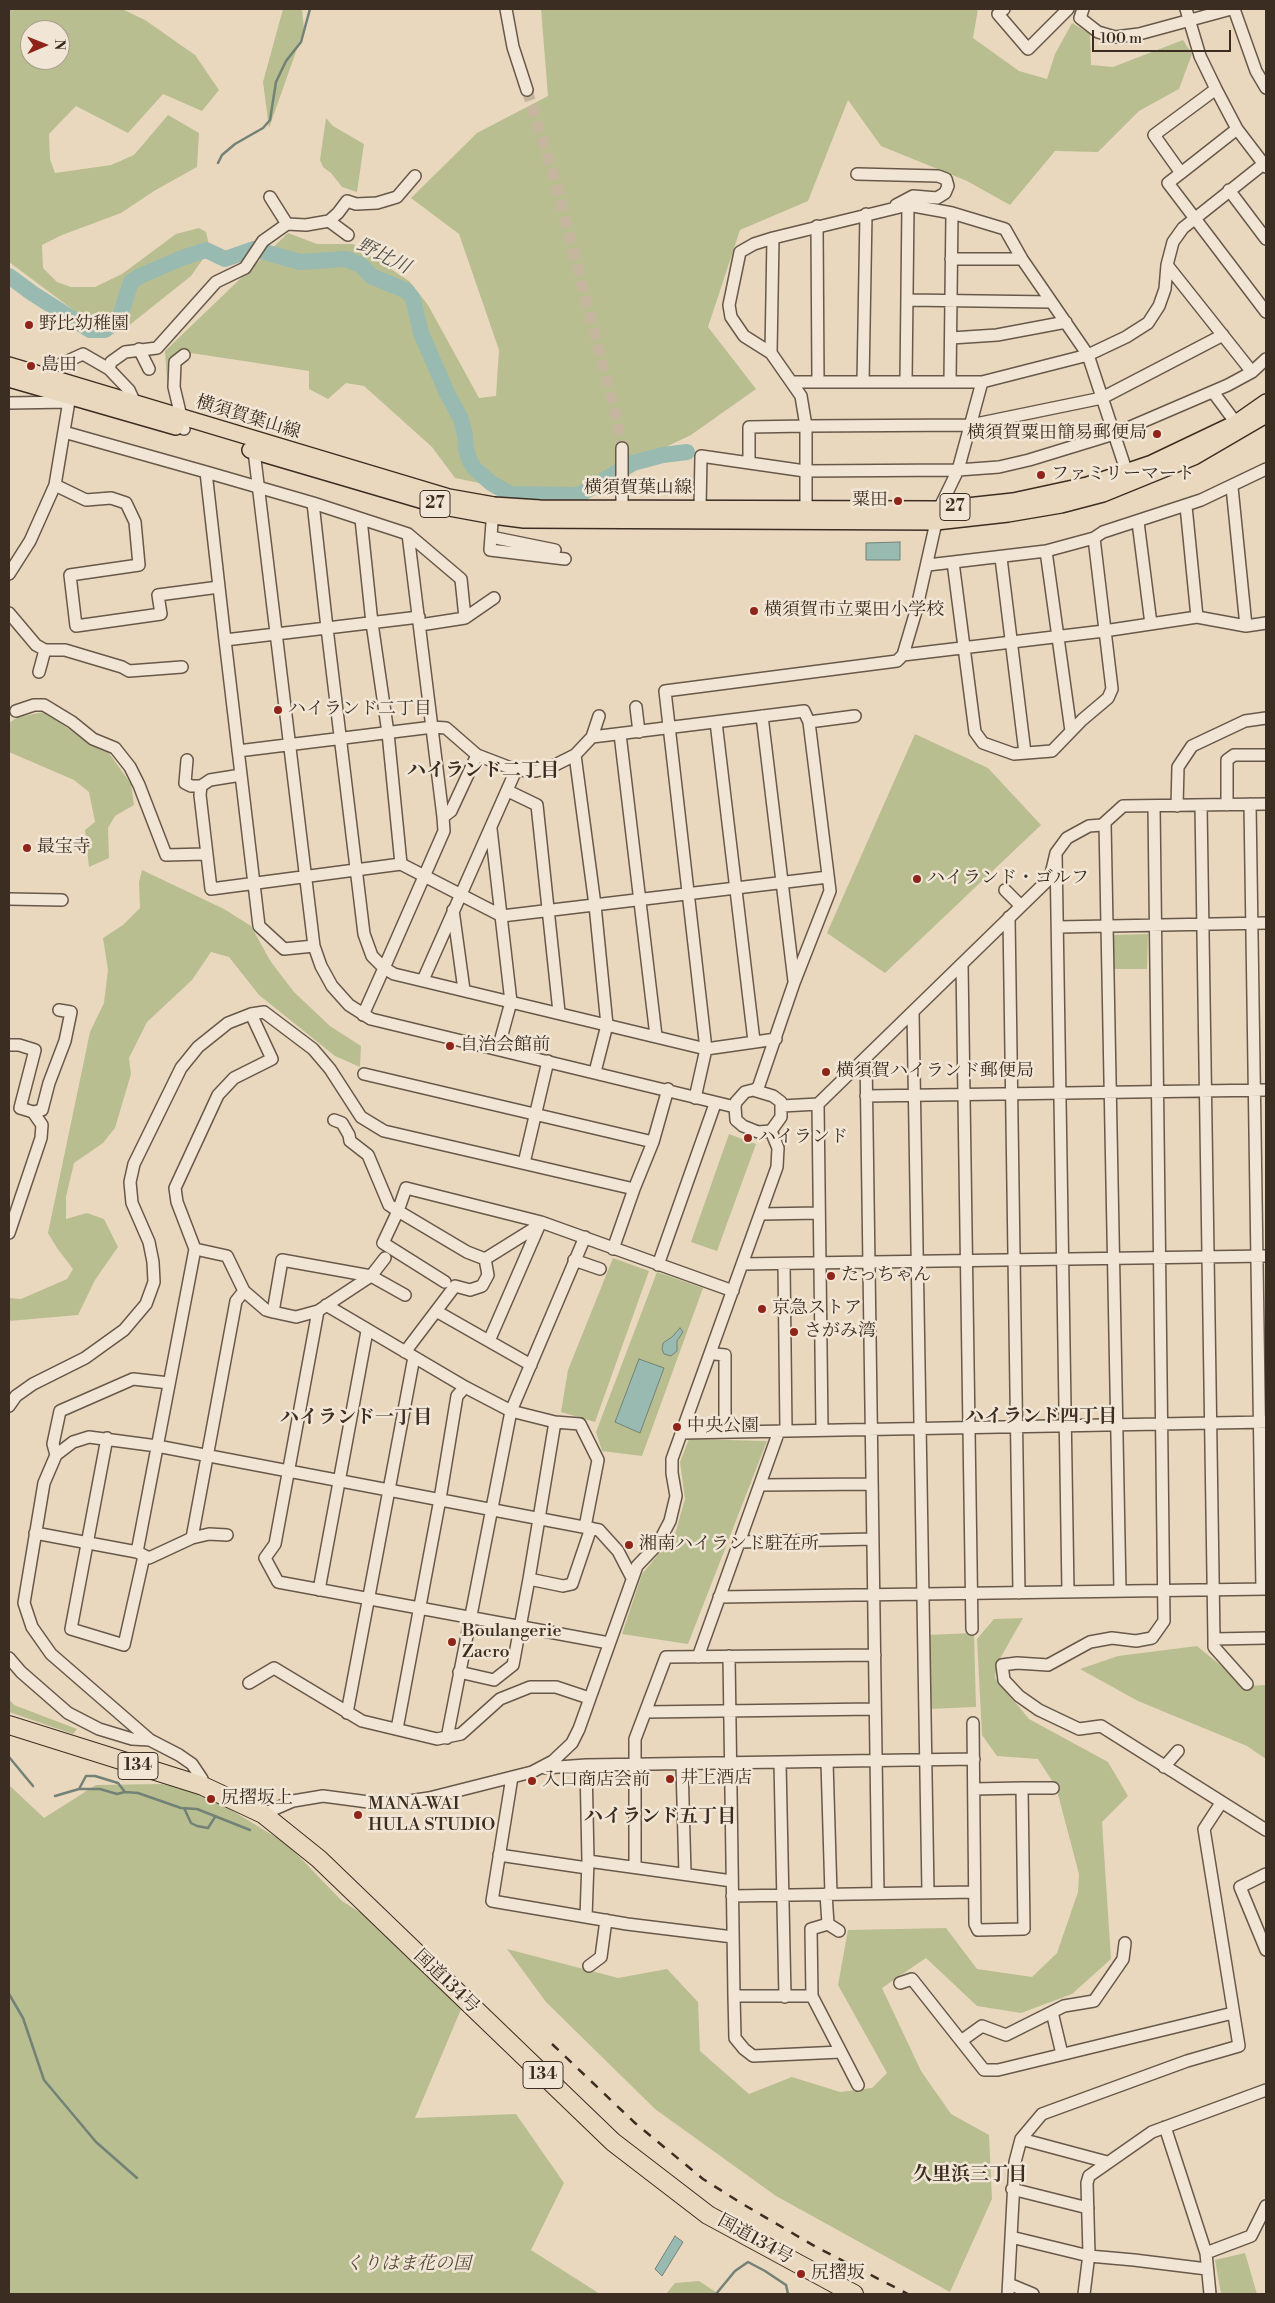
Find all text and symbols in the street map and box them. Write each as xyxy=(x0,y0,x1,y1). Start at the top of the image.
north arrow xyxy=(20,20,70,70)
scale bar xyxy=(1095,20,1234,52)
text: 100 m xyxy=(1100,29,1142,48)
text: N xyxy=(50,39,68,50)
water label: 野比川 xyxy=(352,234,414,280)
place label: 野比幼稚園 xyxy=(39,314,129,336)
marker: 野比幼稚園 xyxy=(23,319,35,331)
place label: 島田 xyxy=(41,355,77,377)
marker: 島田 xyxy=(25,360,37,372)
street label: 横須賀葉山線 xyxy=(193,392,303,444)
place label: 横須賀粟田簡易郵便局 xyxy=(967,423,1147,445)
marker: 横須賀粟田簡易郵便局 xyxy=(1151,428,1163,440)
place label: ファミリーマート xyxy=(1051,464,1195,486)
marker: ファミリーマート xyxy=(1035,469,1047,481)
street label: 横須賀葉山線 xyxy=(584,478,692,500)
road number: 27 xyxy=(420,490,450,518)
place label: 粟田 xyxy=(852,490,888,512)
road number: 27 xyxy=(940,494,970,520)
marker: 粟田 xyxy=(892,495,904,507)
place label: 横須賀市立粟田小学校 xyxy=(764,600,944,622)
marker: 横須賀市立粟田小学校 xyxy=(748,605,760,617)
place label: ハイランド二丁目 xyxy=(288,699,432,721)
marker: ハイランド二丁目 xyxy=(272,704,284,716)
district label: ハイランド二丁目 xyxy=(407,760,559,782)
place label: 最宝寺 xyxy=(37,837,91,859)
marker: 最宝寺 xyxy=(21,842,33,854)
place label: ハイランド・ゴルフ xyxy=(927,868,1089,890)
marker: ハイランド・ゴルフ xyxy=(911,873,923,885)
place label: 自治会館前 xyxy=(460,1035,550,1057)
marker: 自治会館前 xyxy=(444,1040,456,1052)
place label: 横須賀ハイランド郵便局 xyxy=(836,1061,1034,1083)
marker: 横須賀ハイランド郵便局 xyxy=(820,1066,832,1078)
place label: ハイランド xyxy=(758,1127,848,1149)
marker: ハイランド xyxy=(742,1132,754,1144)
place label: たっちゃん xyxy=(841,1265,931,1287)
marker: たっちゃん xyxy=(825,1270,837,1282)
place label: 京急ストア xyxy=(772,1298,862,1320)
marker: 京急ストア xyxy=(756,1303,768,1315)
place label: さがみ湾 xyxy=(804,1321,876,1343)
marker: さがみ湾 xyxy=(788,1326,800,1338)
district label: ハイランド四丁目 xyxy=(965,1406,1117,1428)
district label: ハイランド一丁目 xyxy=(280,1407,432,1429)
place label: 中央公園 xyxy=(687,1416,759,1438)
marker: 中央公園 xyxy=(671,1421,683,1433)
place label: 湘南ハイランド駐在所 xyxy=(639,1534,819,1556)
marker: 湘南ハイランド駐在所 xyxy=(623,1539,635,1551)
place label: Boulangerie Zacro xyxy=(462,1621,562,1664)
marker: Boulangerie Zacro xyxy=(446,1636,458,1648)
road number: 134 xyxy=(118,1752,158,1780)
place label: 井上酒店 xyxy=(680,1768,752,1790)
place label: 入口商店会前 xyxy=(542,1770,650,1792)
marker: 井上酒店 xyxy=(664,1773,676,1785)
marker: 入口商店会前 xyxy=(526,1775,538,1787)
place label: 尻摺坂上 xyxy=(221,1788,293,1810)
marker: 尻摺坂上 xyxy=(205,1793,217,1805)
place label: MANA WAI HULA STUDIO xyxy=(368,1794,495,1836)
district label: ハイランド五丁目 xyxy=(584,1806,736,1828)
marker: MANA WAI HULA STUDIO xyxy=(352,1809,364,1821)
street label: 国道134号 xyxy=(409,1946,483,2018)
road number: 134 xyxy=(523,2062,563,2088)
district label: 久里浜三丁目 xyxy=(913,2164,1027,2186)
street label: 国道134号 xyxy=(714,2211,796,2269)
park label: くりはま花の国 xyxy=(345,2254,471,2276)
place label: 尻摺坂 xyxy=(811,2263,865,2285)
marker: 尻摺坂 xyxy=(795,2268,807,2280)

